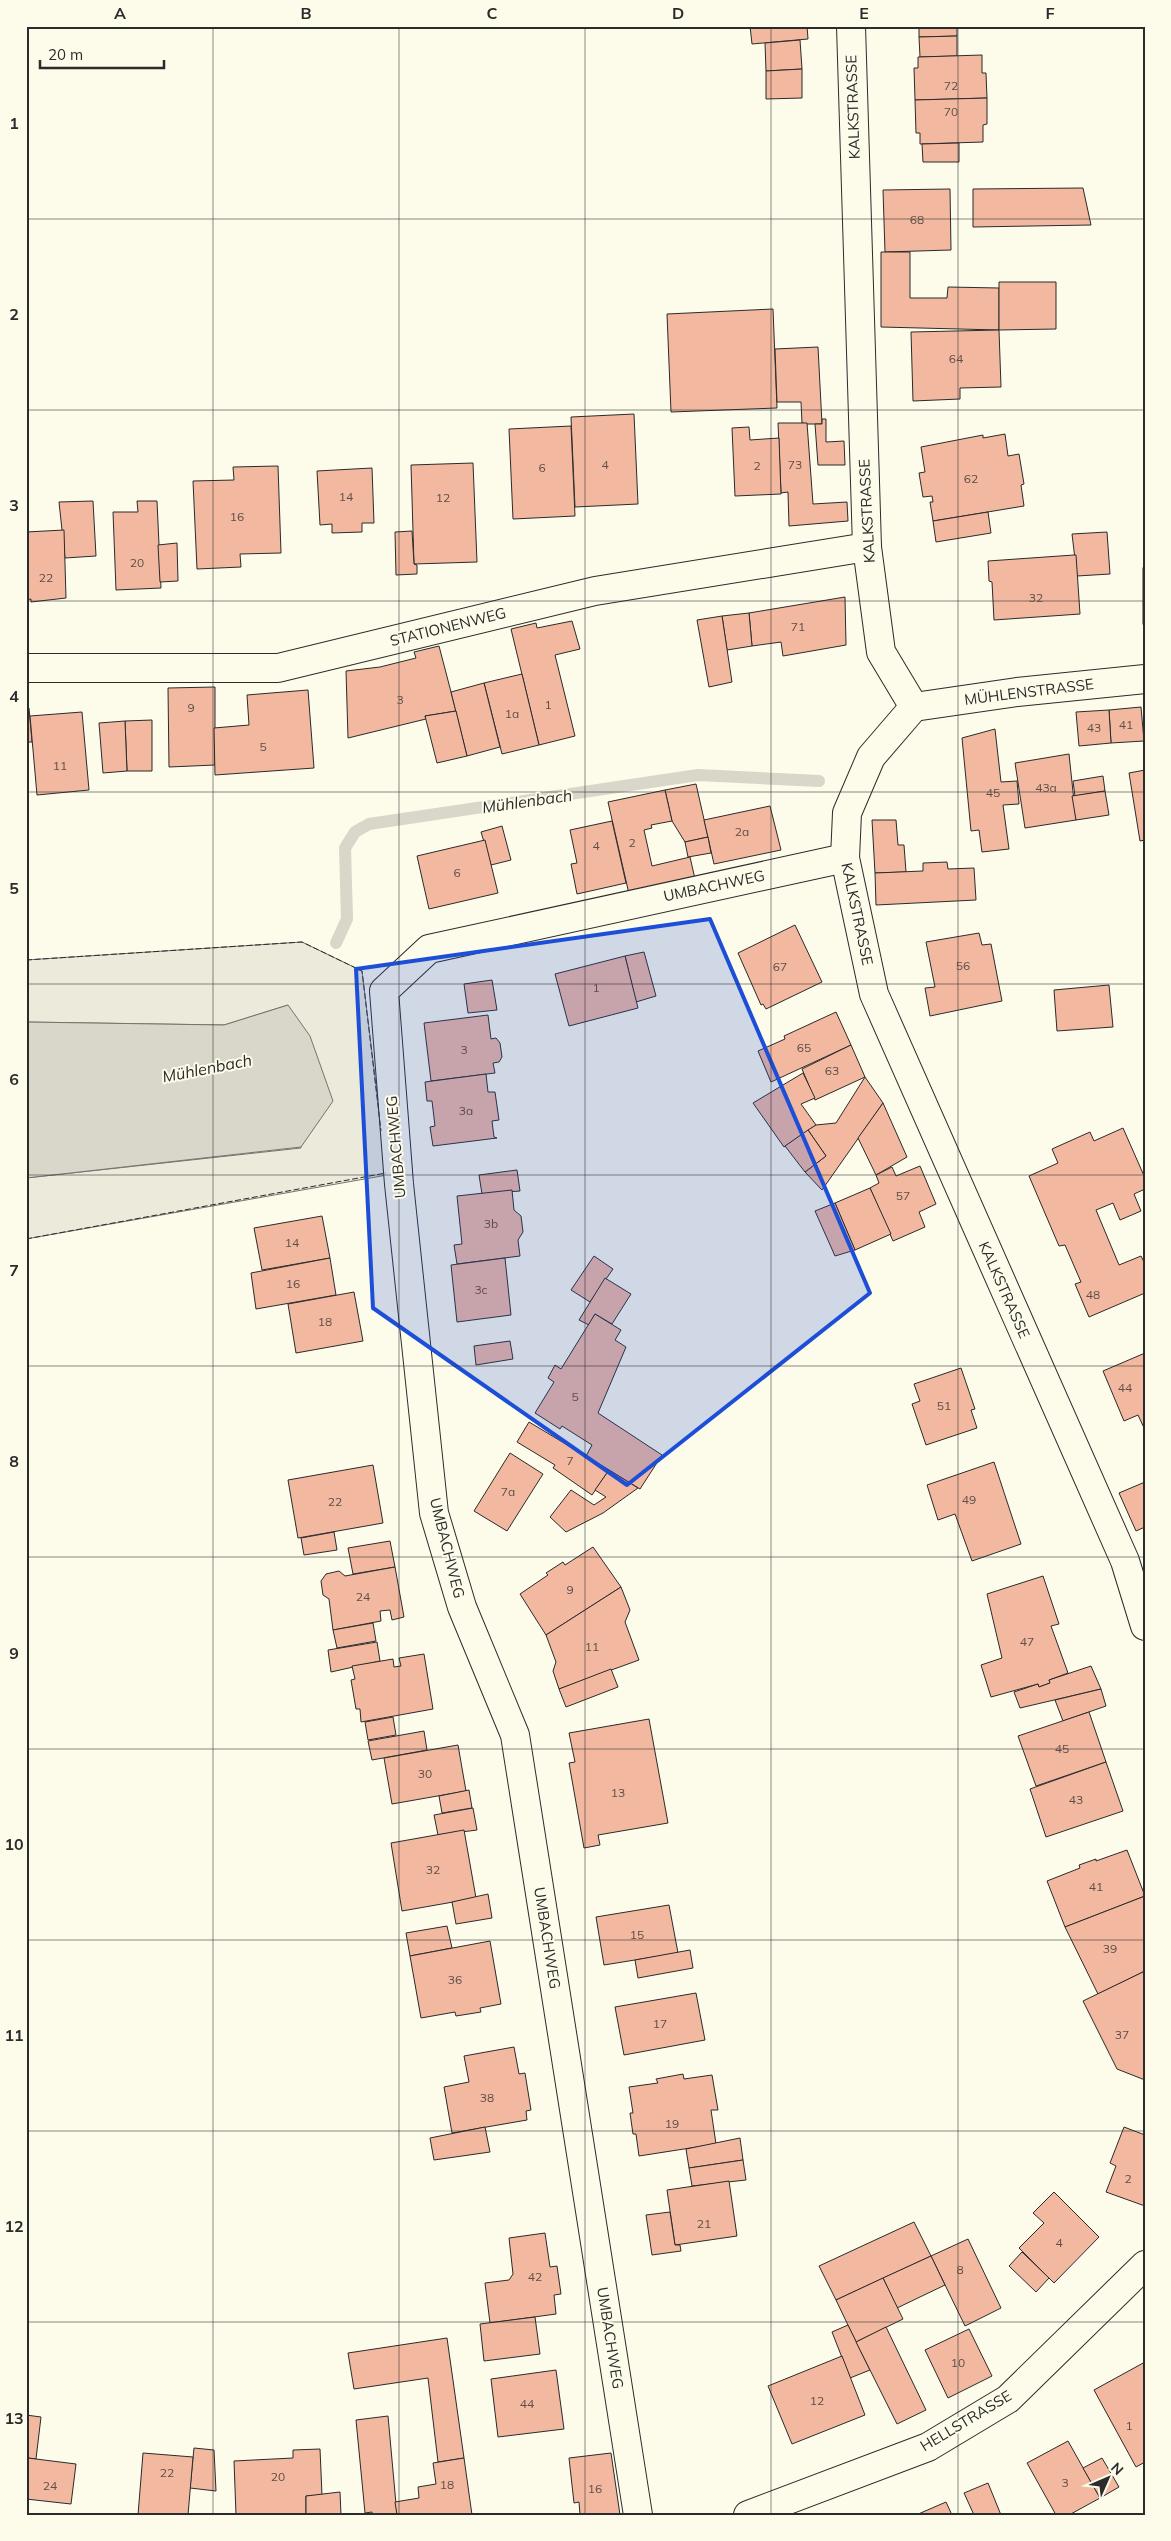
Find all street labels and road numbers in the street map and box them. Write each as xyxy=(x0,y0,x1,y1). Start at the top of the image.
street label: KALKSTRASSE xyxy=(841,54,864,159)
street label: KALKSTRASSE xyxy=(854,458,879,564)
street label: STATIONENWEG xyxy=(388,603,508,650)
street label: MÜHLENSTRASSE xyxy=(963,674,1095,709)
street label: KALKSTRASSE xyxy=(837,861,878,967)
street label: UMBACHWEG xyxy=(662,866,766,906)
street label: UMBACHWEG xyxy=(382,1095,409,1199)
street label: KALKSTRASSE xyxy=(975,1238,1034,1341)
street label: UMBACHWEG xyxy=(426,1496,469,1600)
street label: UMBACHWEG xyxy=(530,1886,565,1990)
street label: UMBACHWEG xyxy=(593,2286,628,2390)
street label: HELLSTRASSE xyxy=(917,2386,1015,2455)

